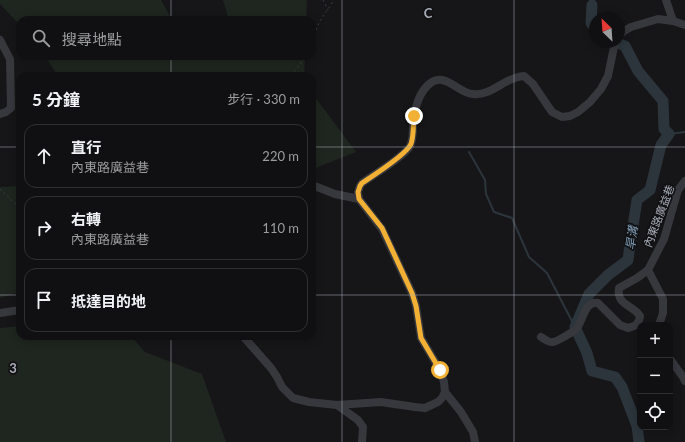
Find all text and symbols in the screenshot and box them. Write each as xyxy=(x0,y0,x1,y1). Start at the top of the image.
text: C xyxy=(424,5,433,21)
north arrow xyxy=(589,12,625,48)
search box xyxy=(16,16,316,60)
icon: search xyxy=(30,27,52,49)
text: 搜尋地點 xyxy=(62,30,122,48)
text: 5 分鐘 xyxy=(32,89,80,110)
text: 步行 · 330 m xyxy=(227,91,300,107)
route end xyxy=(405,107,423,125)
text: 直行 xyxy=(71,138,101,156)
icon: ahead xyxy=(33,145,55,167)
text: 220 m xyxy=(262,148,299,164)
text: 內東路廣益巷 xyxy=(71,159,149,175)
street label: 內東路廣益巷 xyxy=(641,183,676,249)
text: 右轉 xyxy=(71,210,101,228)
icon: right xyxy=(33,217,55,239)
text: 110 m xyxy=(262,220,299,236)
water label: 旱溝 xyxy=(622,223,641,251)
text: 內東路廣益巷 xyxy=(71,231,149,247)
icon: arrive xyxy=(33,289,55,311)
text: 抵達目的地 xyxy=(71,292,146,310)
map controls xyxy=(637,322,673,430)
button: + xyxy=(637,322,673,358)
button: − xyxy=(637,358,673,394)
text: 3 xyxy=(9,360,17,376)
route start xyxy=(431,361,449,379)
button: locate xyxy=(637,394,673,430)

